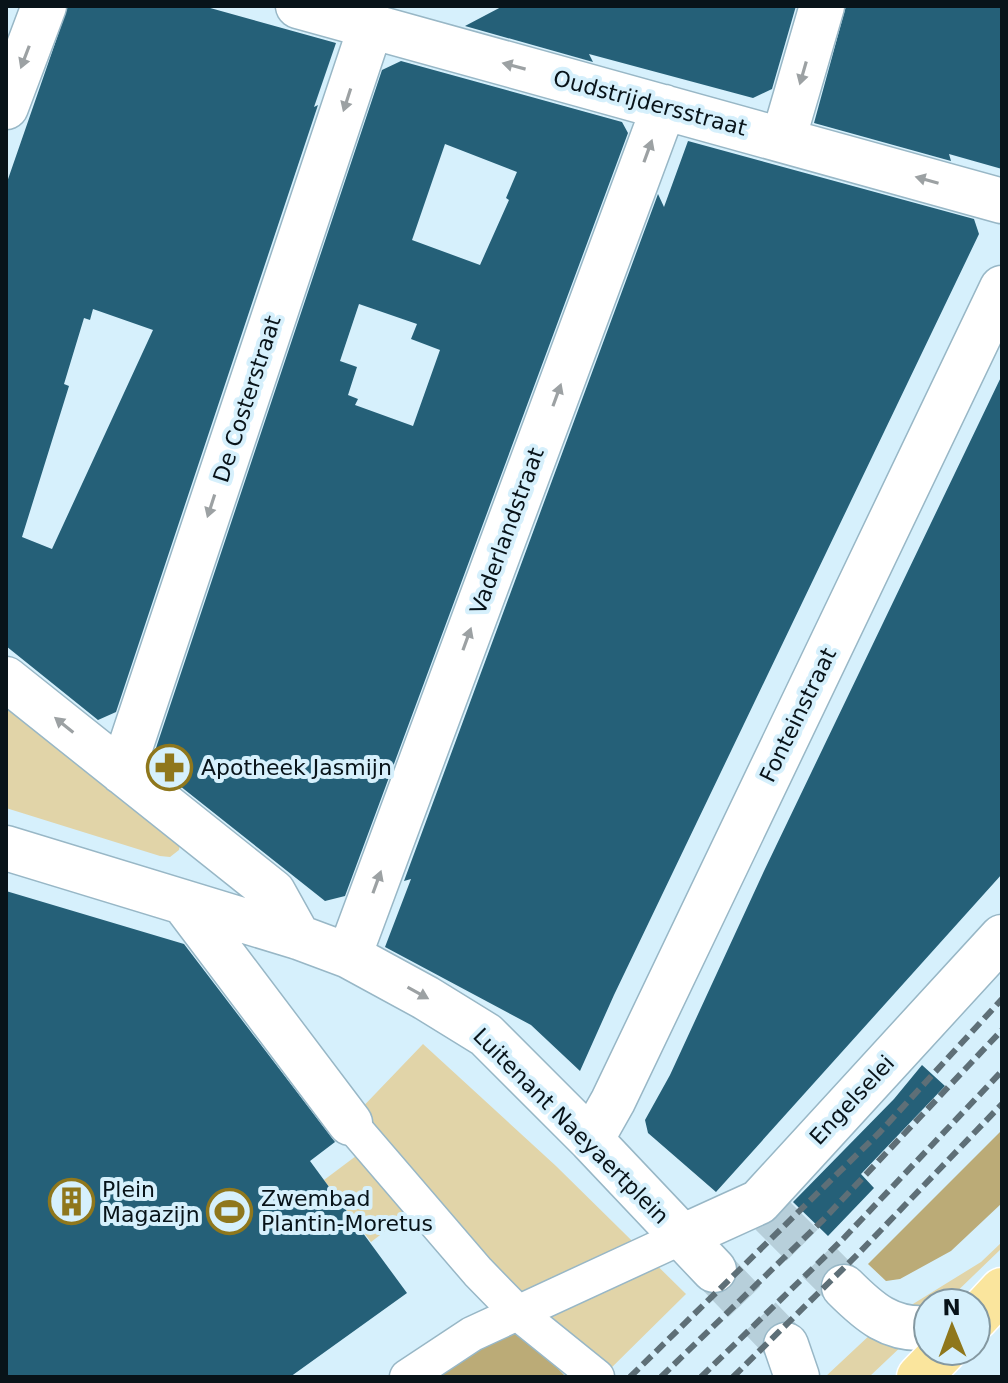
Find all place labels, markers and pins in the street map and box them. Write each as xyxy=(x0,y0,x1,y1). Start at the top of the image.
pharmacy icon: Apotheek Jasmijn xyxy=(146,743,194,791)
place label: Apotheek Jasmijn xyxy=(201,755,392,780)
place label: Plein Magazijn xyxy=(102,1177,200,1227)
building icon: Plein Magazijn xyxy=(47,1178,95,1226)
place label: Zwembad Plantin-Moretus xyxy=(261,1186,433,1236)
sports icon: Zwembad Plantin-Moretus xyxy=(206,1187,254,1235)

